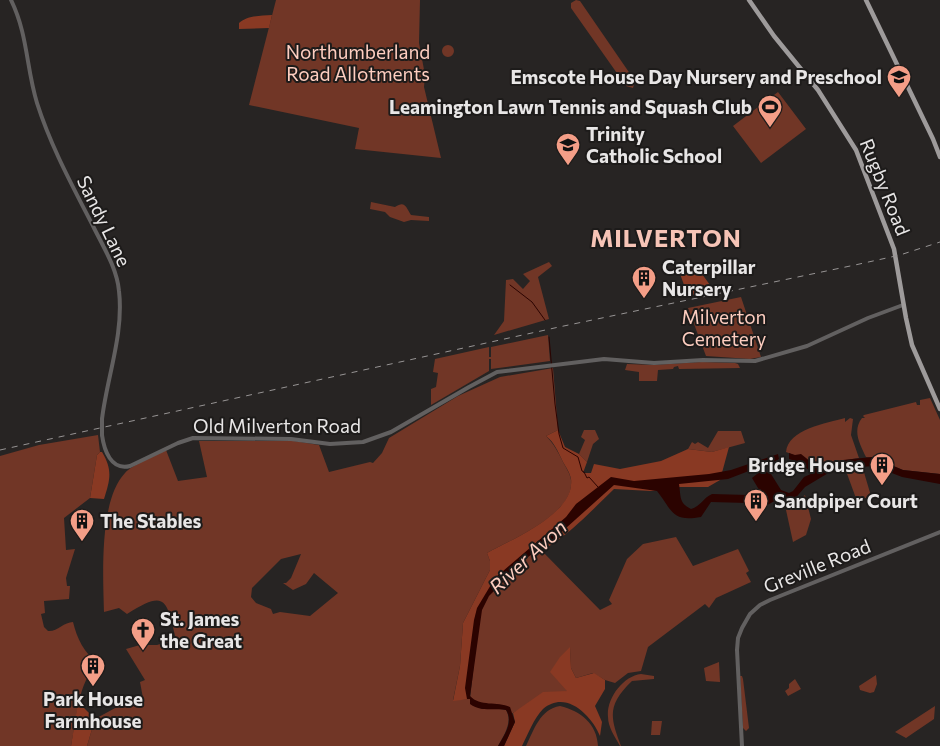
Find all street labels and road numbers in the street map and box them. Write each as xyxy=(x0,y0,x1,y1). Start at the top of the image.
street label: Rugby Road xyxy=(856,135,915,239)
street label: Sandy Lane xyxy=(73,172,136,270)
street label: Old Milverton Road xyxy=(193,414,361,437)
street label: Greville Road xyxy=(760,534,874,597)

